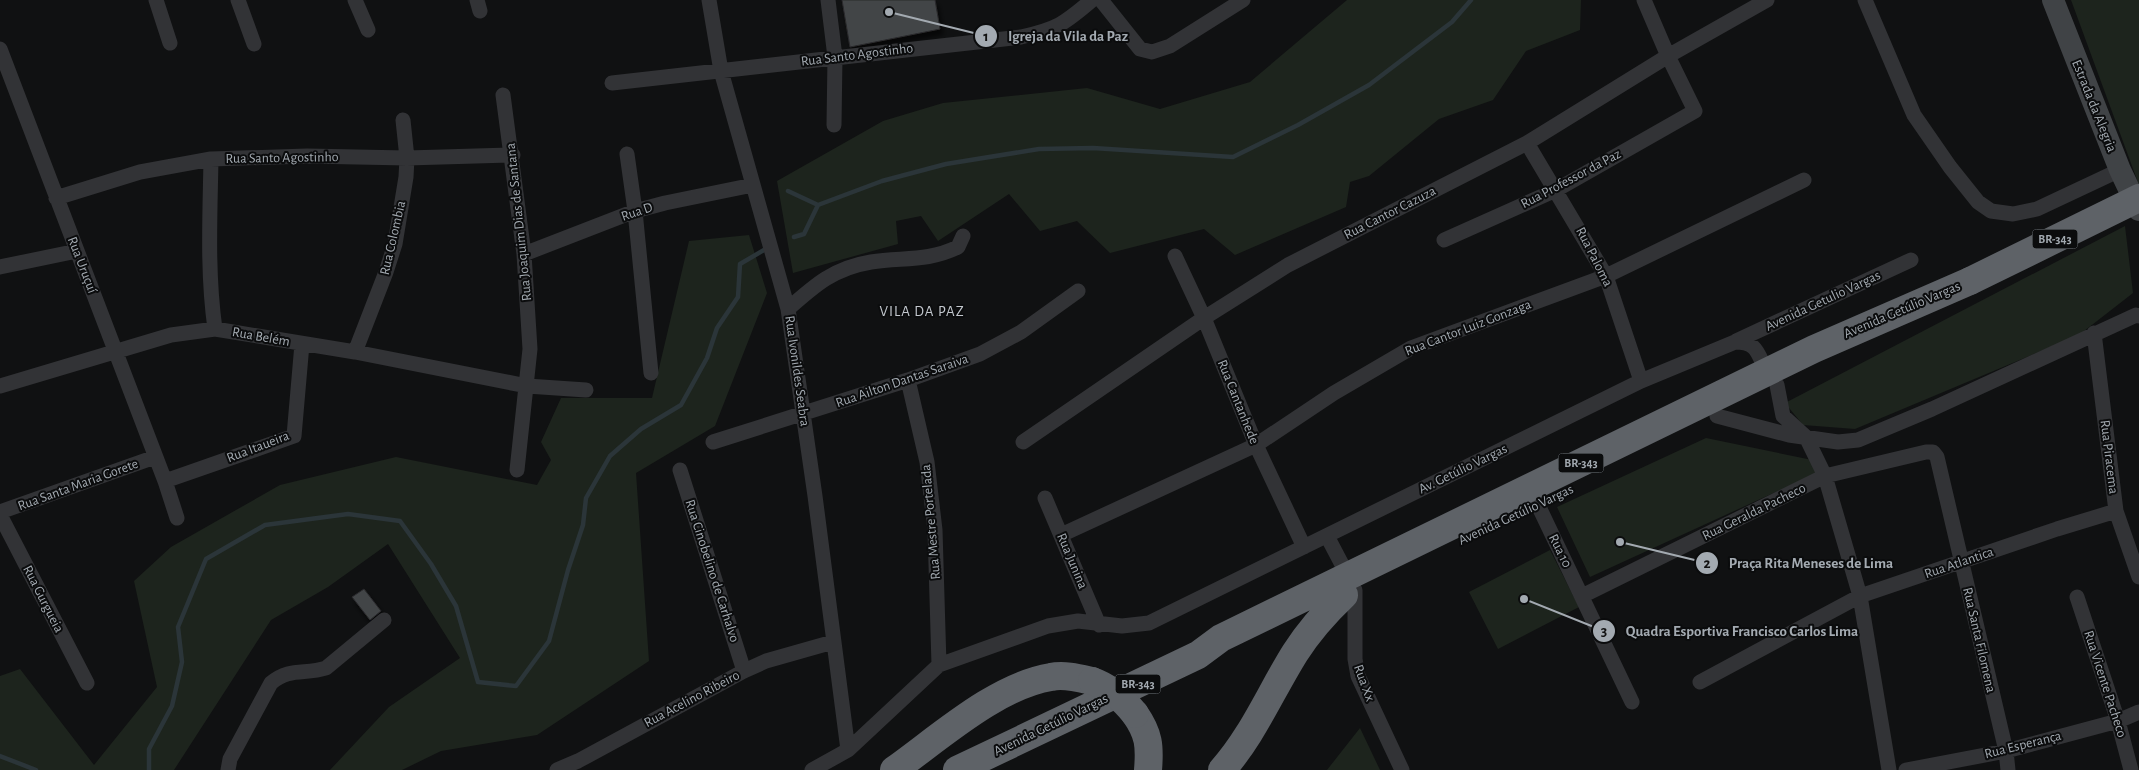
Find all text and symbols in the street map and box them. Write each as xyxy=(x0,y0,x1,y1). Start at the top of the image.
callout: Igreja da Vila da Paz xyxy=(973,21,1139,51)
text: 1 xyxy=(983,29,989,44)
text: Igreja da Vila da Paz xyxy=(1008,29,1128,44)
street label: Rua Santo Agostinho xyxy=(800,41,914,69)
street label: Estrada da Alegria xyxy=(2069,58,2119,155)
street label: Rua Joaquim Dias de Santana xyxy=(504,142,534,302)
street label: Rua Professor da Paz xyxy=(1519,147,1624,211)
street label: Rua Santo Agostinho xyxy=(225,150,339,166)
street label: Rua Cantor Cazuza xyxy=(1342,184,1439,242)
street label: Rua Colombia xyxy=(378,199,408,276)
street label: Rua D xyxy=(619,200,655,224)
street label: Rua Paloma xyxy=(1573,225,1615,289)
road number: BR-343 xyxy=(2032,230,2078,248)
street label: Rua Uruçuí xyxy=(65,235,99,296)
street label: Avenida Getulio Vargas xyxy=(1763,268,1883,334)
street label: Avenida Getúlio Vargas xyxy=(1842,279,1962,341)
street label: Rua Cantor Luiz Gonzaga xyxy=(1403,297,1534,359)
district label: VILA DA PAZ xyxy=(879,304,965,319)
street label: Rua Ivonildes Seabra xyxy=(782,315,812,428)
street label: Rua Belém xyxy=(231,325,291,349)
street label: Rua Ailton Dantas Saraiva xyxy=(834,352,970,410)
street label: Rua Cantanhede xyxy=(1215,358,1261,446)
street label: Rua Piracema xyxy=(2098,419,2121,495)
street label: Rua Itaueira xyxy=(225,428,292,465)
street label: Av. Getúlio Vargas xyxy=(1416,441,1510,497)
road number: BR-343 xyxy=(1558,453,1604,472)
street label: Rua Santa Maria Gorete xyxy=(16,457,140,513)
street label: Rua Mestre Portelada xyxy=(919,463,943,580)
street label: Rua Geralda Pacheco xyxy=(1700,481,1808,543)
street label: Avenida Getúlio Vargas xyxy=(1456,482,1576,548)
street label: Rua Cinobelino de Carhalvo xyxy=(682,498,742,644)
street label: Rua Junina xyxy=(1054,531,1090,591)
street label: Rua 10 xyxy=(1546,532,1574,570)
street label: Rua Atlantica xyxy=(1923,544,1996,581)
callout: Praça Rita Meneses de Lima xyxy=(1694,548,1904,578)
text: 2 xyxy=(1703,556,1711,571)
text: Praça Rita Meneses de Lima xyxy=(1729,556,1893,571)
street label: Rua Gurgueia xyxy=(20,563,66,635)
street label: Rua Santa Filomena xyxy=(1960,586,1998,694)
callout: Quadra Esportiva Francisco Carlos Lima xyxy=(1591,616,1869,646)
text: 3 xyxy=(1601,624,1607,639)
text: Quadra Esportiva Francisco Carlos Lima xyxy=(1626,624,1858,639)
street label: Rua Vicente Pacheco xyxy=(2081,629,2129,739)
street label: Rua Xx xyxy=(1351,663,1377,703)
street label: Rua Acelino Ribeiro xyxy=(642,668,742,730)
road number: BR-343 xyxy=(1116,674,1160,694)
street label: Avenida Getúlio Vargas xyxy=(992,691,1110,759)
street label: Rua Esperança xyxy=(1983,729,2063,761)

